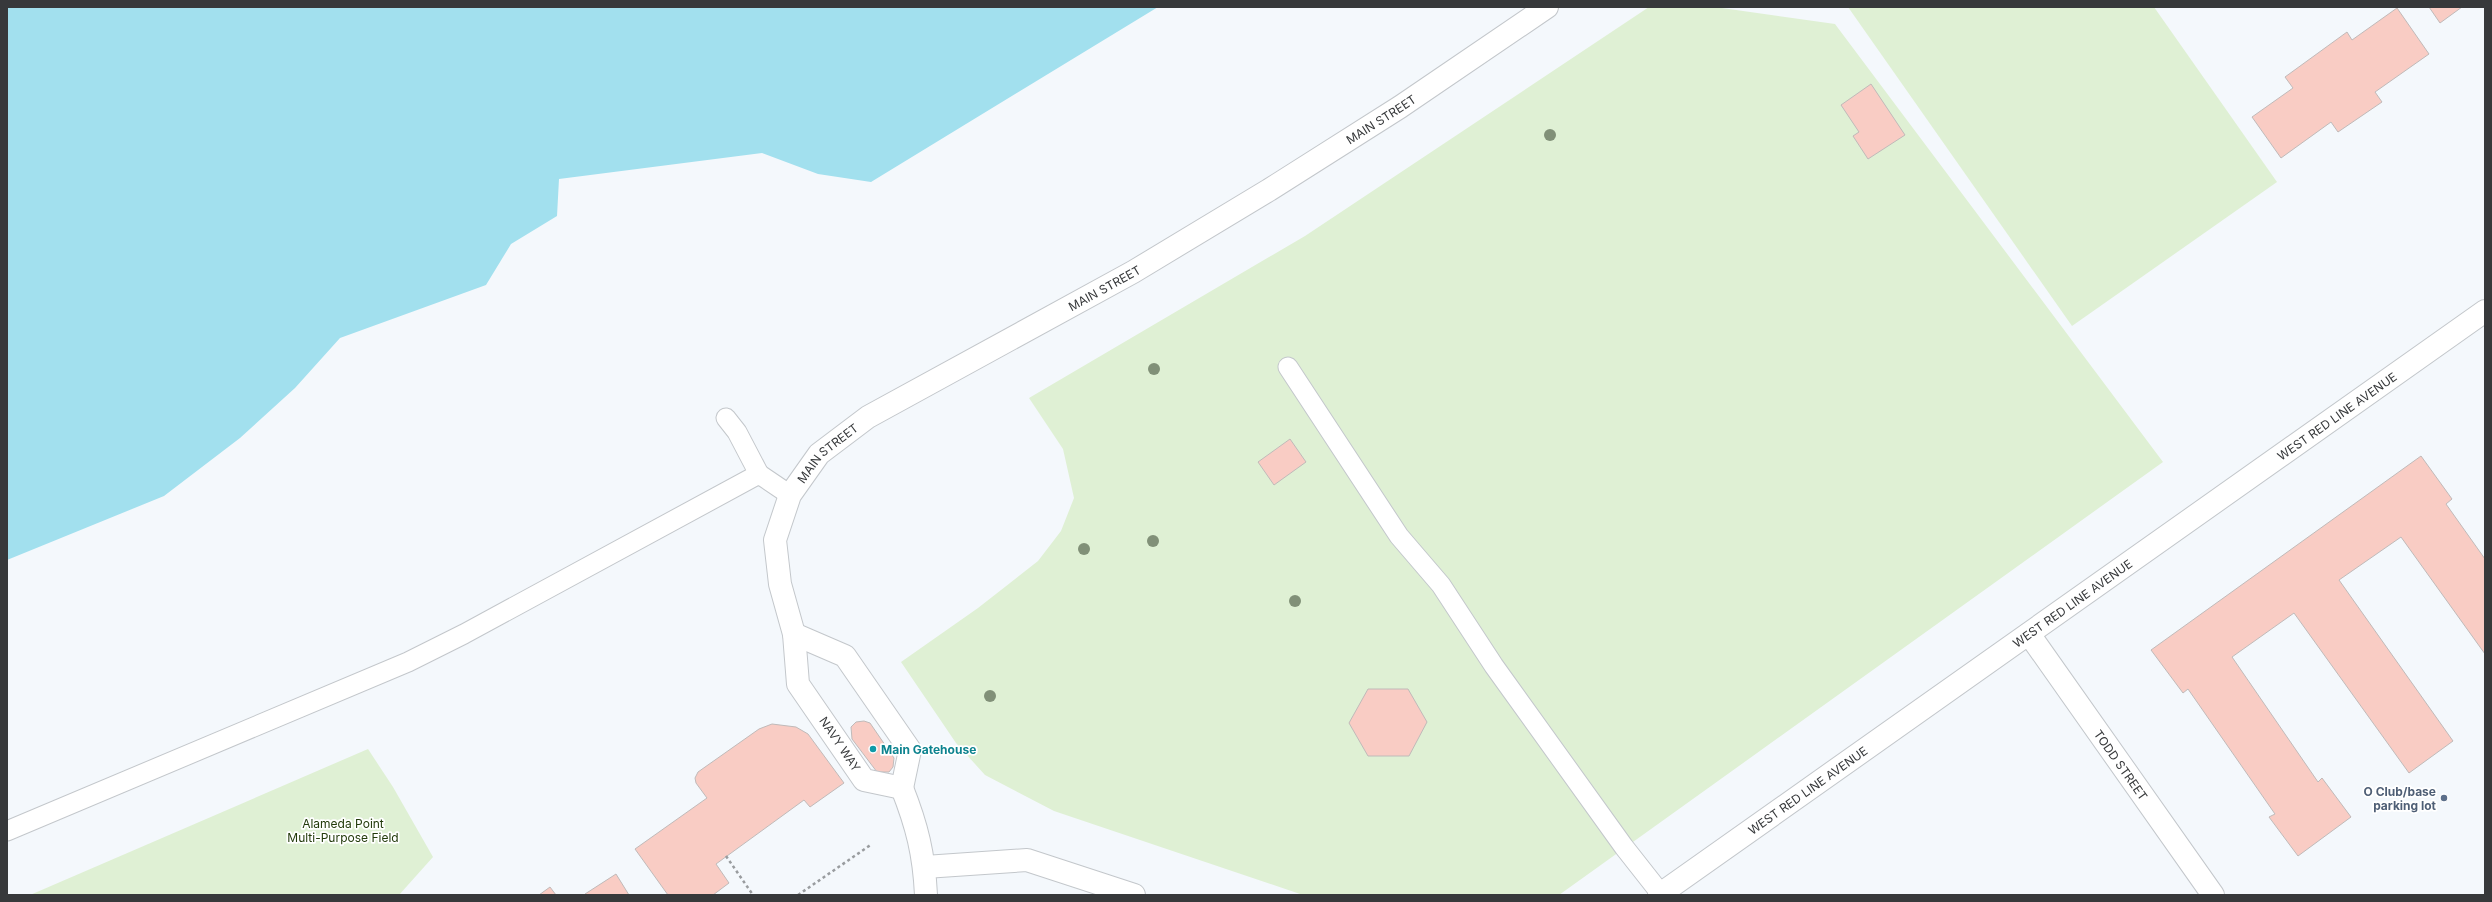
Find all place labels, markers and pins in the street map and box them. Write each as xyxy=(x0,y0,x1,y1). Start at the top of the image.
place label: Main Gatehouse xyxy=(881,742,976,757)
marker: Main Gatehouse xyxy=(868,744,878,754)
place label: O Club/base parking lot xyxy=(2364,784,2437,813)
marker: O Club/base parking lot xyxy=(2439,793,2449,803)

